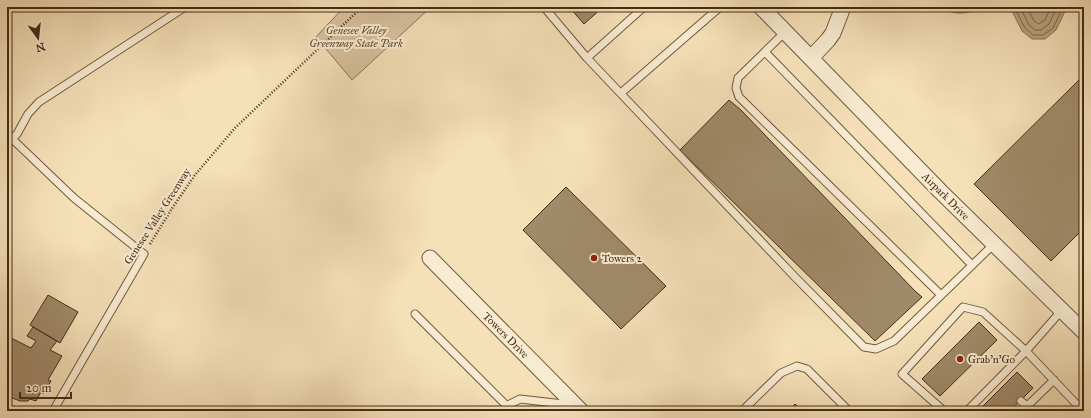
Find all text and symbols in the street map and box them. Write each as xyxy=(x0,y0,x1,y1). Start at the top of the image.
north arrow xyxy=(18,18,58,58)
park label: Genesee Valley Greenway State Park xyxy=(309,24,403,50)
text: N xyxy=(34,40,47,55)
street label: Genesee Valley Greenway xyxy=(121,165,194,267)
street label: Airpark Drive xyxy=(919,169,972,223)
place label: Towers 2 xyxy=(602,252,642,265)
marker: Towers 2 xyxy=(589,253,599,263)
street label: Towers Drive xyxy=(480,310,532,361)
place label: Grab'n'Go xyxy=(968,353,1016,366)
marker: Grab'n'Go xyxy=(955,354,965,364)
scale bar xyxy=(20,374,71,400)
text: 20 m xyxy=(26,381,52,395)

